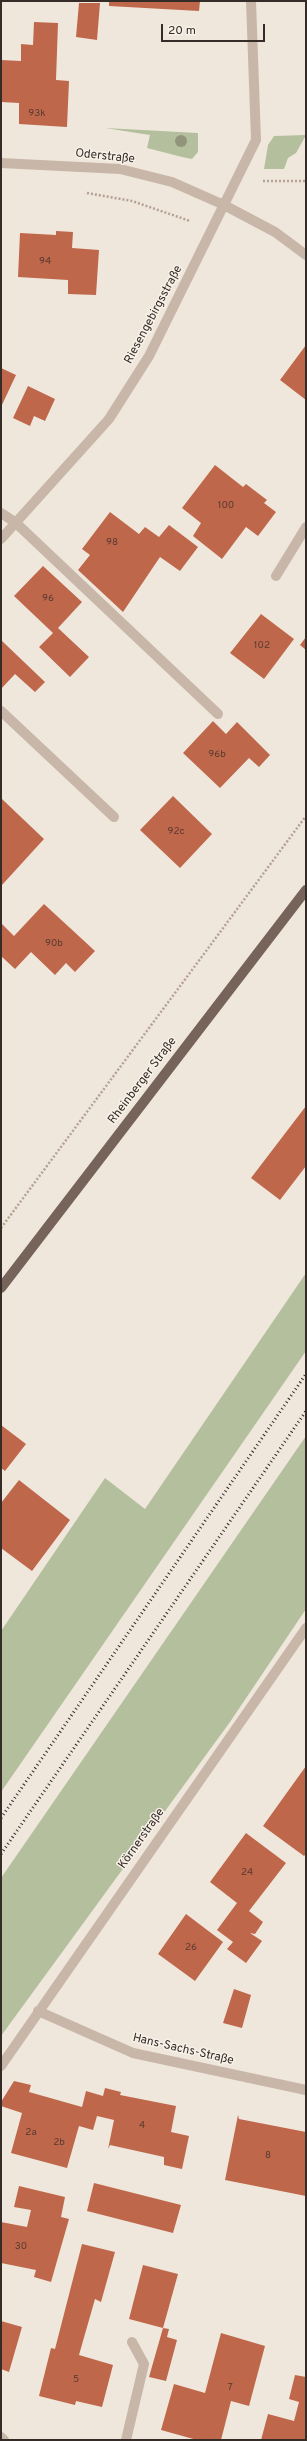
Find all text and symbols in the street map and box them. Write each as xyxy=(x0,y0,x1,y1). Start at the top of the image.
scale bar xyxy=(163,16,267,42)
text: 20 m xyxy=(168,23,196,39)
house number: 93k xyxy=(28,108,46,120)
street label: Oderstraße xyxy=(74,147,136,167)
house number: 94 xyxy=(39,256,51,268)
street label: Riesengebirgsstraße xyxy=(122,263,186,367)
house number: 100 xyxy=(218,500,234,512)
house number: 98 xyxy=(106,537,118,549)
house number: 96 xyxy=(42,593,54,605)
house number: 102 xyxy=(254,640,270,652)
house number: 96b xyxy=(208,749,226,761)
house number: 92c xyxy=(167,826,185,838)
house number: 90b xyxy=(45,938,63,950)
street label: Rheinberger Straße xyxy=(106,1035,180,1127)
street label: Körnerstraße xyxy=(116,1806,168,1872)
house number: 24 xyxy=(241,1867,253,1879)
house number: 26 xyxy=(185,1942,197,1954)
street label: Hans-Sachs-Straße xyxy=(131,2031,235,2069)
house number: 4 xyxy=(139,2120,145,2132)
house number: 2a xyxy=(25,2127,37,2139)
house number: 2b xyxy=(53,2137,65,2149)
house number: 8 xyxy=(265,2150,271,2162)
house number: 30 xyxy=(15,2241,27,2253)
house number: 5 xyxy=(73,2374,79,2386)
house number: 7 xyxy=(227,2382,233,2394)

